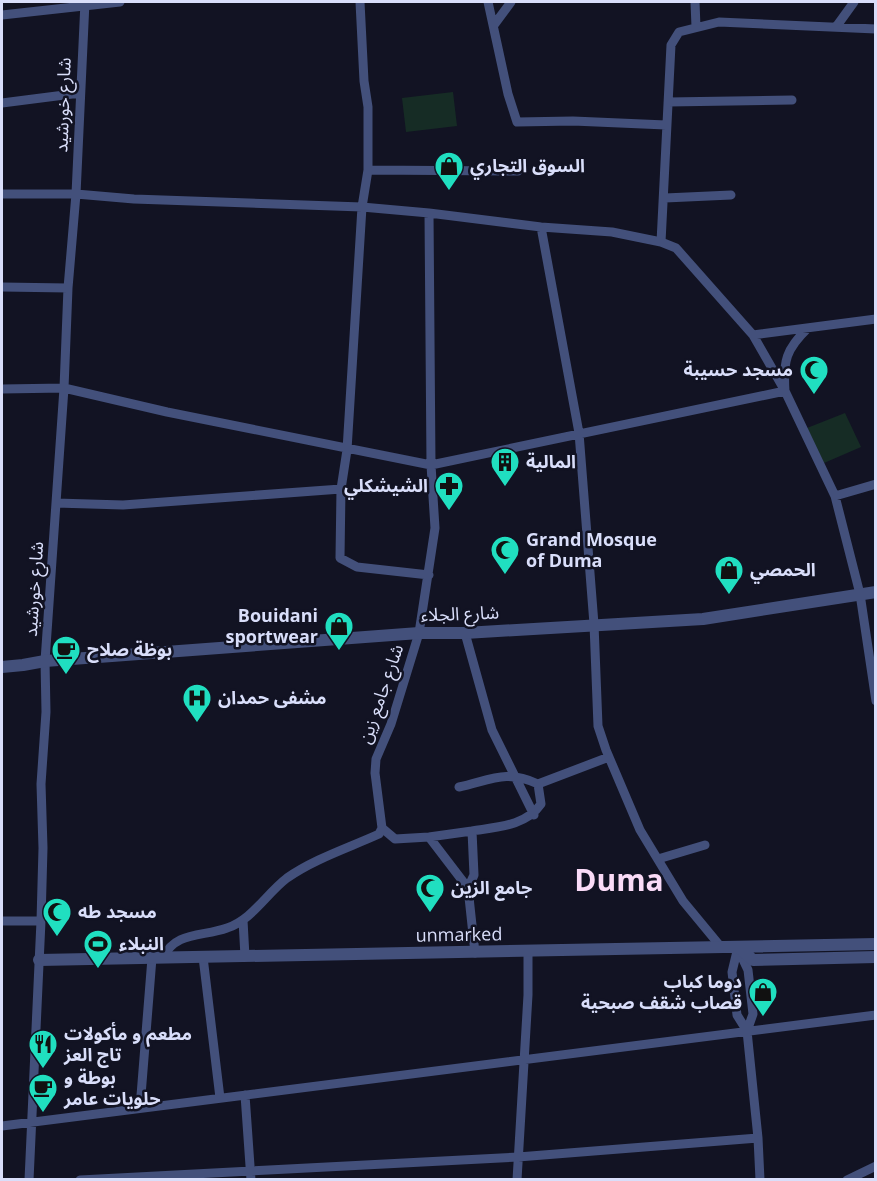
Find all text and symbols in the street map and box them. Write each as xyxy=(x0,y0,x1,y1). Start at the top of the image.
street label: شارع خورشيد xyxy=(48,57,79,153)
shop icon: السوق التجاري xyxy=(433,150,465,192)
place label: السوق التجاري xyxy=(470,153,585,180)
mosque icon: مسجد حسيبة xyxy=(798,354,830,396)
place label: مسجد حسيبة xyxy=(684,357,793,381)
building icon: المالية xyxy=(489,446,521,488)
place label: المالية xyxy=(526,449,576,473)
pharmacy icon: الشيشكلي xyxy=(433,470,465,512)
place label: الشيشكلي xyxy=(344,473,428,500)
place label: Grand Mosque of Duma xyxy=(526,527,657,572)
mosque icon: Grand Mosque of Duma xyxy=(489,534,521,576)
street label: شارع خورشيد xyxy=(18,541,51,638)
shop icon: الحمصي xyxy=(713,554,745,596)
place label: الحمصي xyxy=(750,557,816,584)
street label: شارع الجلاء xyxy=(420,600,500,629)
place label: Bouidani sportwear xyxy=(225,603,318,648)
shop icon: Bouidani sportwear xyxy=(323,610,355,652)
cafe icon: بوظة صلاح xyxy=(50,634,82,676)
place label: بوظة صلاح xyxy=(87,637,172,663)
street label: شارع جامع زين xyxy=(352,641,411,748)
hospital icon: مشفى حمدان xyxy=(181,682,213,724)
place label: مشفى حمدان xyxy=(218,685,327,709)
district label: Duma xyxy=(574,859,664,900)
mosque icon: جامع الزين xyxy=(414,872,446,914)
place label: جامع الزين xyxy=(451,875,532,901)
mosque icon: مسجد طه xyxy=(41,896,73,938)
place label: مسجد طه xyxy=(78,899,157,923)
street label: unmarked xyxy=(415,921,503,947)
sports icon: النبلاء xyxy=(82,928,114,970)
place label: النبلاء xyxy=(119,931,164,955)
place label: دوما كباب قصاب شقف صبحية xyxy=(581,969,742,1014)
shop icon: دوما كباب قصاب شقف صبحية xyxy=(747,976,779,1018)
place label: مطعم و مأكولات تاج العز xyxy=(63,1021,192,1068)
restaurant icon: مطعم و مأكولات تاج العز xyxy=(27,1028,59,1070)
place label: بوطة و حلويات عامر xyxy=(63,1065,161,1110)
cafe icon: بوطة و حلويات عامر xyxy=(27,1072,59,1114)

